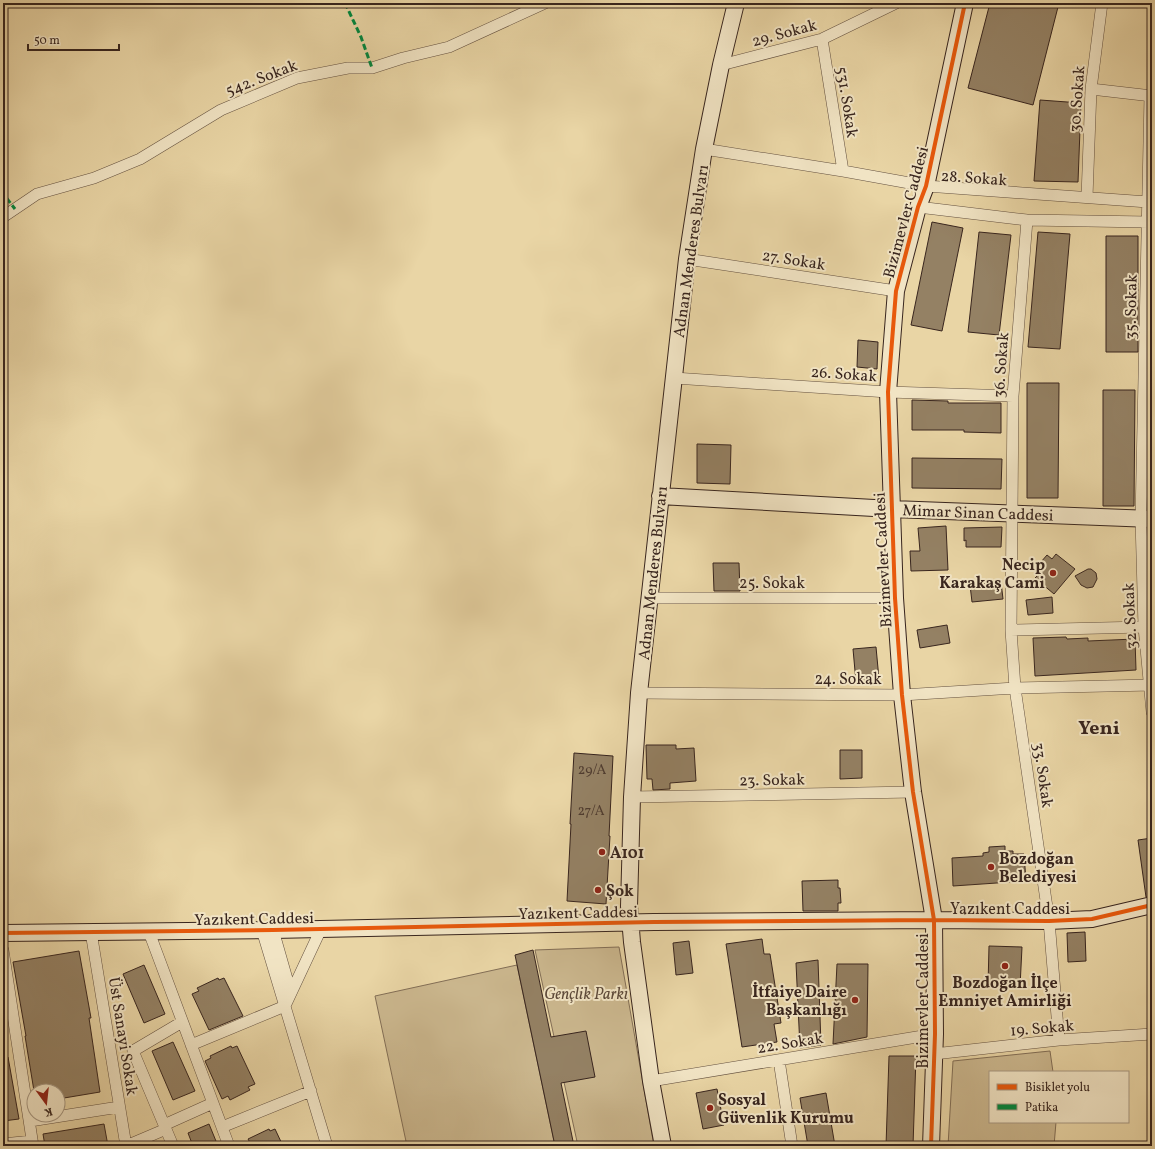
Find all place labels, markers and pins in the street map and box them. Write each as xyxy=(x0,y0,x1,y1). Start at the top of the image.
place label: Necip Karakaş Cami xyxy=(939,555,1045,595)
marker: Necip Karakaş Cami xyxy=(1048,568,1058,578)
place label: A101 xyxy=(610,843,644,865)
marker: A101 xyxy=(597,847,607,857)
place label: Bozdoğan Belediyesi xyxy=(999,849,1077,889)
marker: Bozdoğan Belediyesi xyxy=(986,862,996,872)
place label: Şok xyxy=(606,881,634,903)
marker: Şok xyxy=(593,885,603,895)
marker: Bozdoğan İlçe Emniyet Amirliği xyxy=(1000,961,1010,971)
place label: Bozdoğan İlçe Emniyet Amirliği xyxy=(938,973,1072,1013)
place label: İtfaiye Daire Başkanlığı xyxy=(752,982,847,1022)
marker: İtfaiye Daire Başkanlığı xyxy=(850,995,860,1005)
place label: Sosyal Güvenlik Kurumu xyxy=(718,1090,854,1130)
marker: Sosyal Güvenlik Kurumu xyxy=(705,1103,715,1113)

